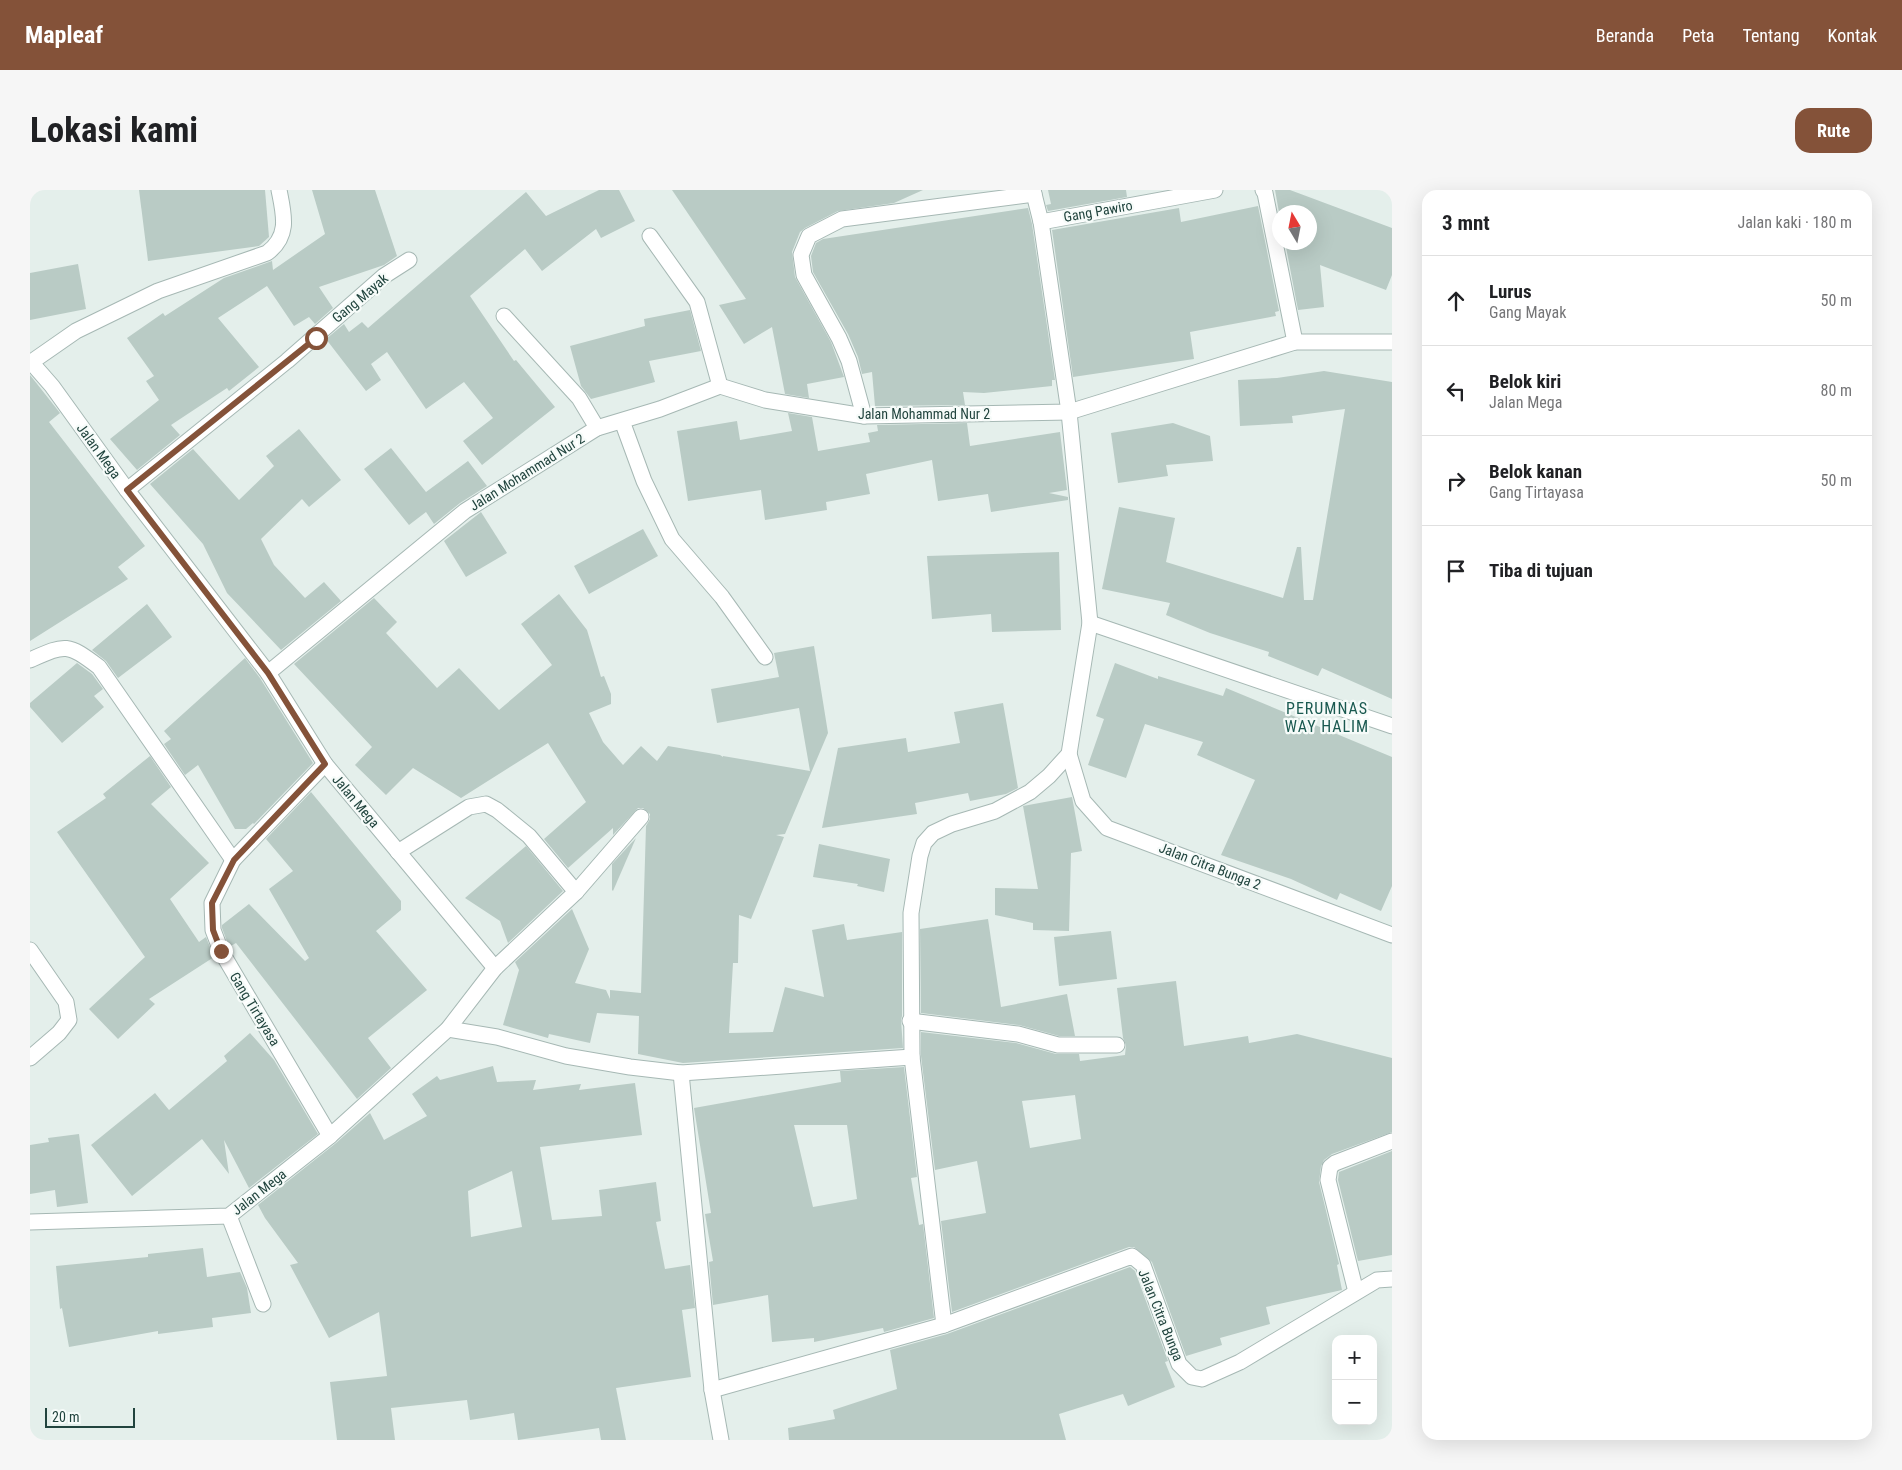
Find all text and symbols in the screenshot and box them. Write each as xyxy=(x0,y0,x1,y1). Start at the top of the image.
text: Mapleaf xyxy=(25,21,103,49)
text: Beranda xyxy=(1596,25,1654,46)
text: Peta xyxy=(1682,25,1714,46)
text: Tentang xyxy=(1742,25,1800,46)
text: Kontak xyxy=(1828,25,1877,46)
button: Rute xyxy=(1795,108,1872,153)
text: Lokasi kami xyxy=(30,110,198,151)
street label: Gang Pawiro xyxy=(1062,197,1134,225)
north arrow xyxy=(1272,205,1317,250)
text: 3 mnt xyxy=(1442,211,1490,235)
text: Jalan kaki · 180 m xyxy=(1737,213,1852,232)
street label: Gang Mayak xyxy=(329,270,392,326)
text: Lurus xyxy=(1489,280,1532,303)
icon: ahead xyxy=(1442,287,1470,315)
text: 50 m xyxy=(1820,291,1852,310)
text: Gang Mayak xyxy=(1489,303,1566,322)
route start xyxy=(305,327,328,350)
text: Belok kiri xyxy=(1489,370,1561,393)
icon: left xyxy=(1442,377,1470,405)
text: 80 m xyxy=(1820,381,1852,400)
text: Jalan Mega xyxy=(1489,393,1562,412)
street label: Jalan Mohammad Nur 2 xyxy=(858,406,990,422)
street label: Jalan Mega xyxy=(74,420,124,482)
street label: Jalan Mohammad Nur 2 xyxy=(467,430,587,514)
text: Belok kanan xyxy=(1489,460,1582,483)
icon: right xyxy=(1442,467,1470,495)
text: 50 m xyxy=(1820,471,1852,490)
text: Gang Tirtayasa xyxy=(1489,483,1584,502)
icon: arrive xyxy=(1442,557,1470,585)
text: Tiba di tujuan xyxy=(1489,559,1593,582)
district label: PERUMNAS WAY HALIM xyxy=(1285,699,1369,736)
street label: Jalan Mega xyxy=(329,771,383,831)
street label: Jalan Citra Bunga 2 xyxy=(1157,839,1263,893)
route end xyxy=(210,940,233,963)
street label: Gang Tirtayasa xyxy=(227,969,283,1049)
street label: Jalan Mega xyxy=(229,1166,289,1218)
street label: Jalan Citra Bunga xyxy=(1135,1267,1187,1363)
map controls xyxy=(1332,1335,1377,1425)
button: + xyxy=(1332,1335,1377,1380)
button: − xyxy=(1332,1380,1377,1425)
scale bar xyxy=(45,1405,135,1428)
text: 20 m xyxy=(52,1409,80,1425)

